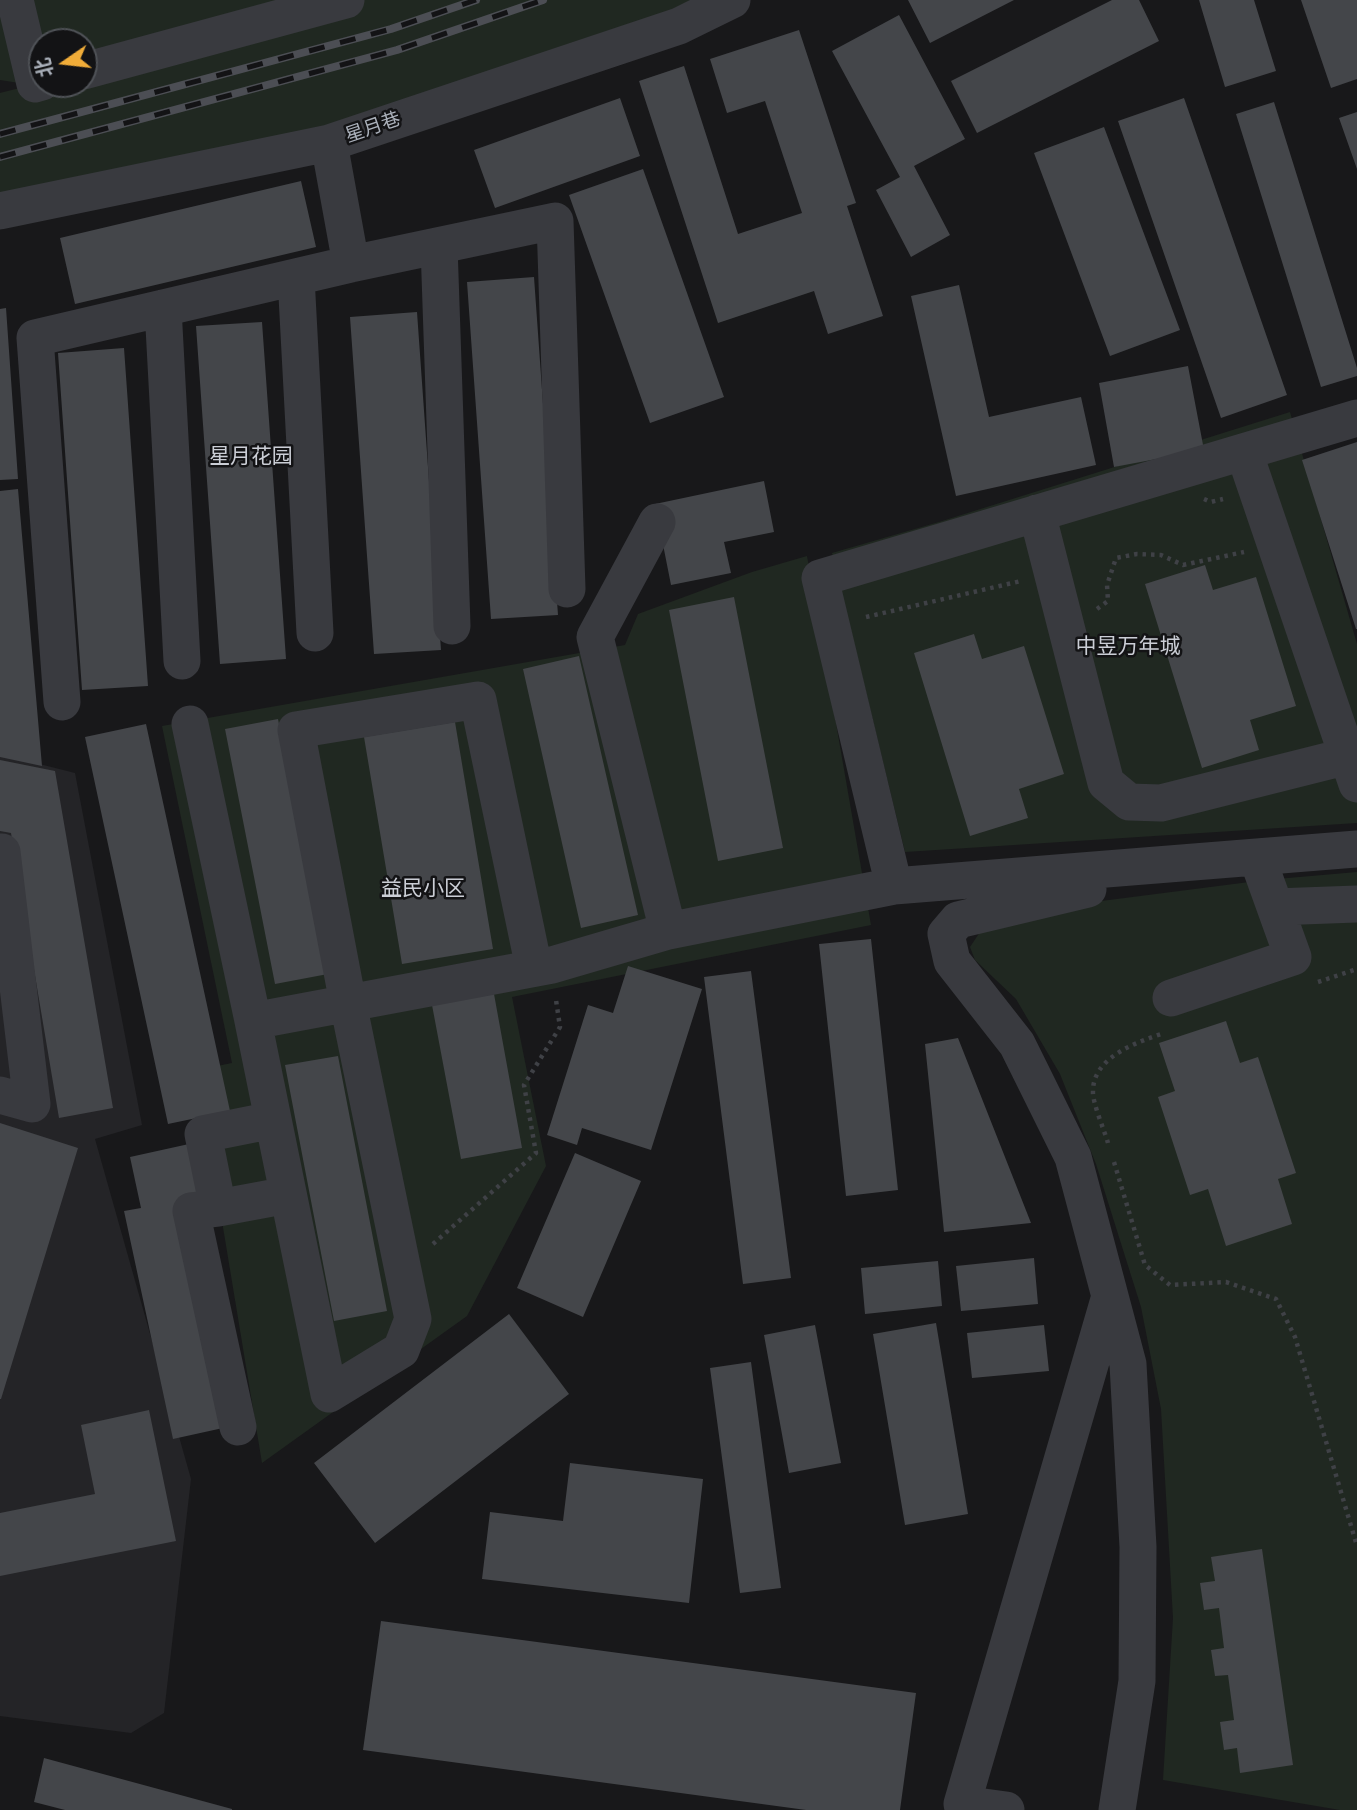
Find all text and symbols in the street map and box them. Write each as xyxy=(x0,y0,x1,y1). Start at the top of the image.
north arrow xyxy=(28,28,98,98)
text: 北 xyxy=(30,55,59,80)
street label: 星月巷 xyxy=(342,108,404,148)
district label: 星月花园 xyxy=(209,444,293,470)
district label: 中昱万年城 xyxy=(1076,634,1180,660)
district label: 益民小区 xyxy=(381,876,465,902)

